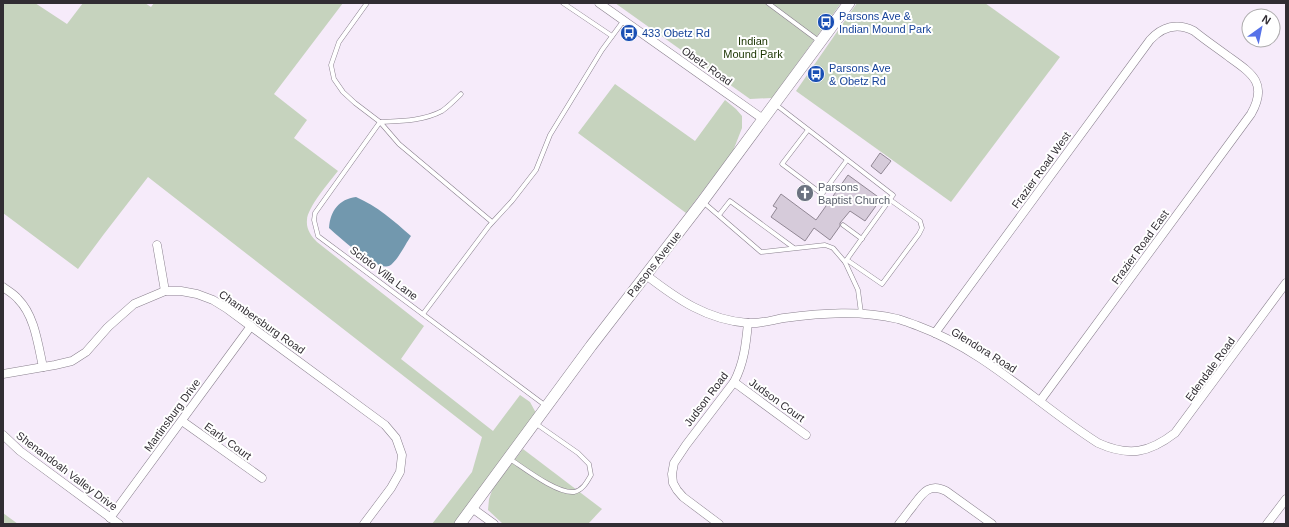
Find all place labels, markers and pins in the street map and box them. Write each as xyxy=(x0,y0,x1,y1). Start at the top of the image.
place label: Parsons Ave & Indian Mound Park xyxy=(839,10,932,35)
bus stop icon: Parsons Ave & Indian Mound Park xyxy=(816,12,836,32)
bus stop icon: 433 Obetz Rd xyxy=(619,23,639,43)
place label: 433 Obetz Rd xyxy=(642,27,710,39)
place label: Parsons Ave & Obetz Rd xyxy=(829,62,891,87)
bus stop icon: Parsons Ave & Obetz Rd xyxy=(806,64,826,84)
place label: Parsons Baptist Church xyxy=(818,181,890,206)
church icon: Parsons Baptist Church xyxy=(795,183,815,203)

